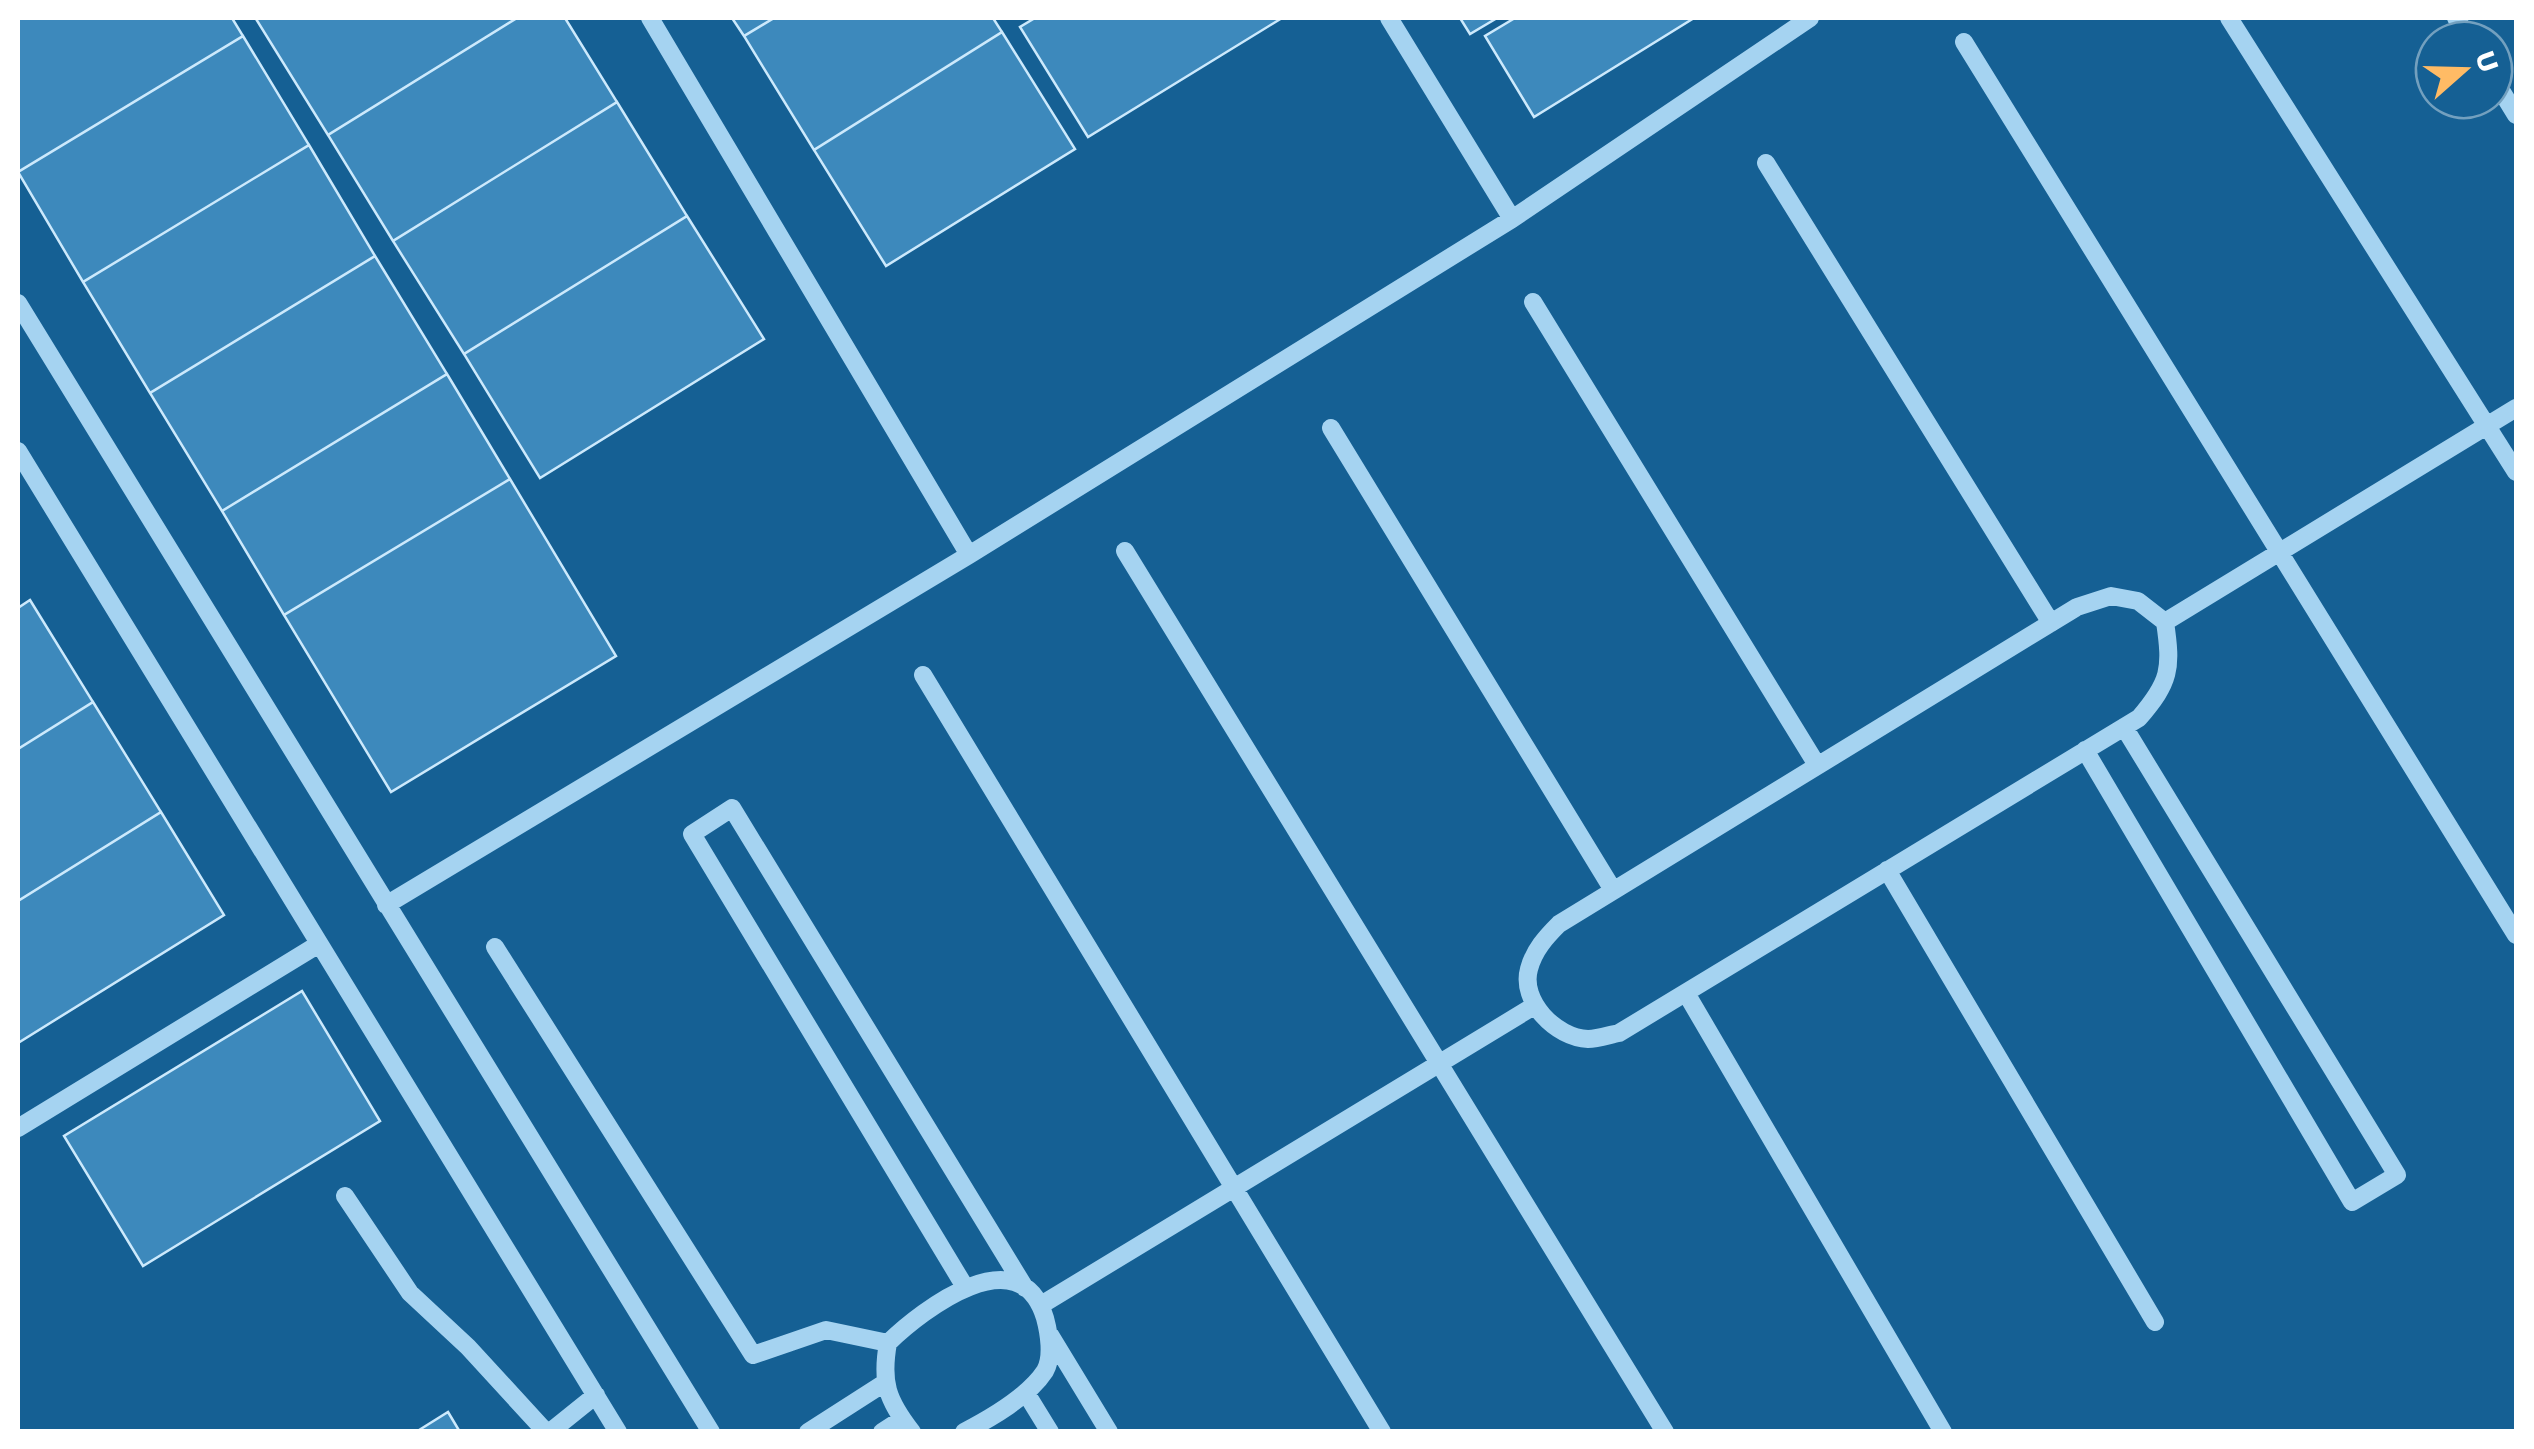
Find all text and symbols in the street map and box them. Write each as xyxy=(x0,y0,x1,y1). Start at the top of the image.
north arrow xyxy=(2414,20,2514,120)
text: U xyxy=(2468,47,2506,77)

